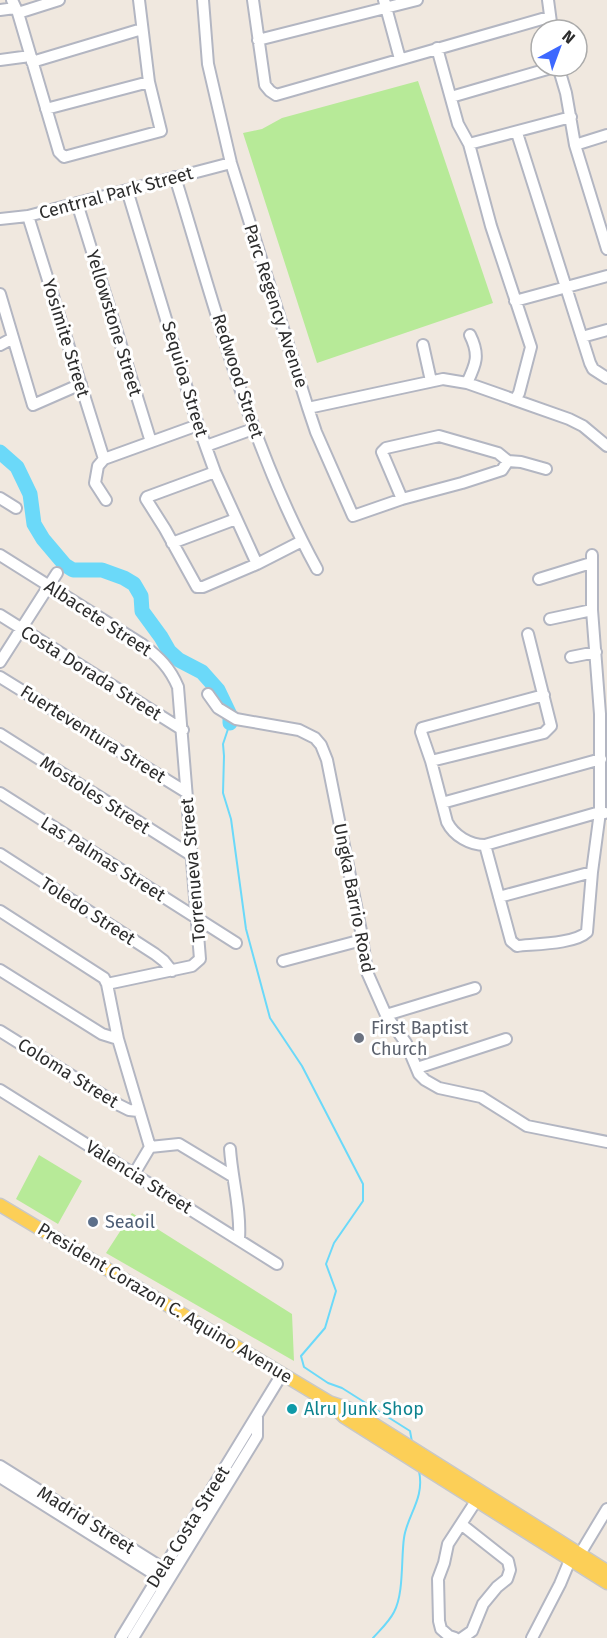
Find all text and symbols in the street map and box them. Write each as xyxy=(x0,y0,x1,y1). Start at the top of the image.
north arrow xyxy=(529,18,589,78)
text: N xyxy=(558,26,579,48)
street label: Centrral Park Street xyxy=(37,162,196,224)
street label: Parc Regency Avenue xyxy=(239,221,313,391)
street label: Yellowstone Street xyxy=(81,247,147,399)
street label: Yosimite Street xyxy=(38,276,95,400)
street label: Redwood Street xyxy=(208,311,269,441)
street label: Sequioa Street xyxy=(157,319,213,440)
street label: Albacete Street xyxy=(40,575,156,661)
street label: Costa Dorada Street xyxy=(16,621,166,726)
street label: Fuerteventura Street xyxy=(16,680,170,788)
street label: Mostoles Street xyxy=(36,751,155,839)
street label: Torrenueva Street xyxy=(176,796,210,943)
street label: Las Palmas Street xyxy=(37,812,170,906)
street label: Ungka Barrio Road xyxy=(329,821,379,975)
street label: Toledo Street xyxy=(36,872,140,950)
place label: First Baptist Church xyxy=(371,1017,469,1060)
marker: First Baptist Church xyxy=(352,1031,366,1045)
street label: Coloma Street xyxy=(14,1033,123,1113)
street label: Valencia Street xyxy=(82,1135,197,1219)
place label: Seaoil xyxy=(105,1211,155,1233)
marker: Seaoil xyxy=(86,1215,100,1229)
street label: President Corazon C. Aquino Avenue xyxy=(34,1218,296,1388)
place label: Alru Junk Shop xyxy=(304,1398,424,1420)
marker: Alru Junk Shop xyxy=(285,1402,299,1416)
street label: Dela Costa Street xyxy=(142,1462,235,1592)
street label: Madrid Street xyxy=(33,1481,139,1559)

